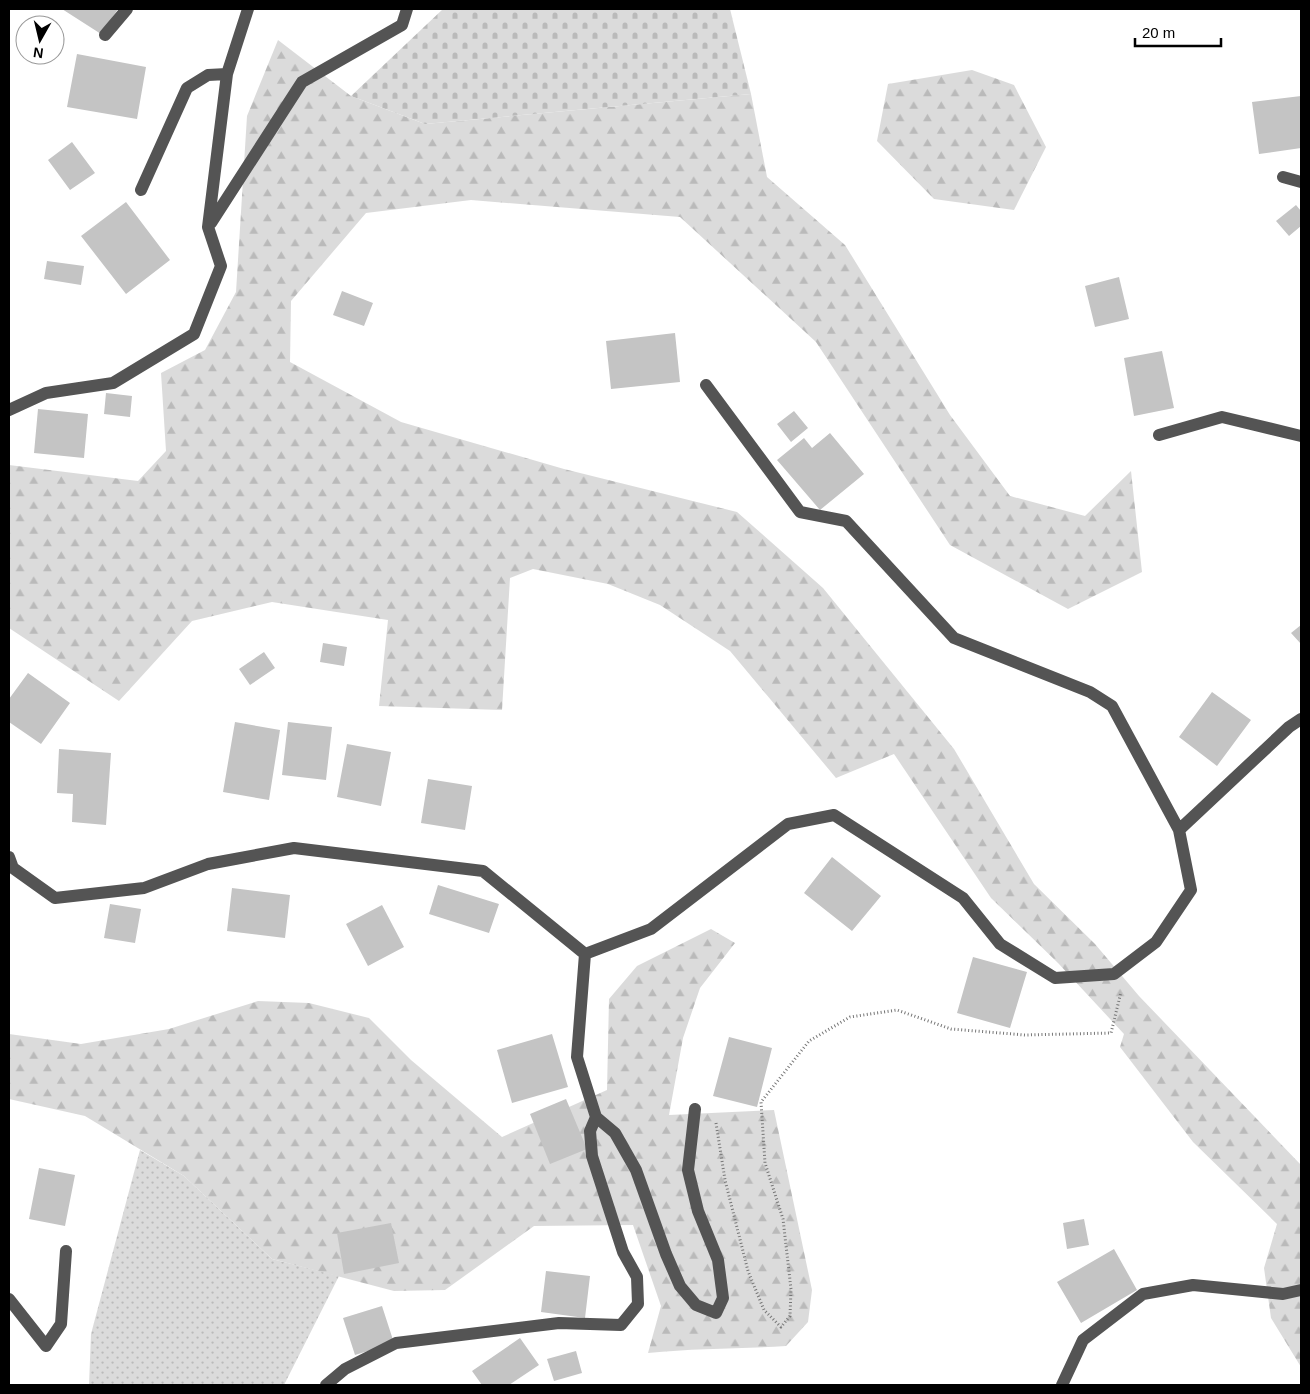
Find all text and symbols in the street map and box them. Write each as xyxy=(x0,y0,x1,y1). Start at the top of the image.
north arrow xyxy=(15,15,65,65)
scale bar xyxy=(1135,15,1221,47)
text: 20 m xyxy=(1142,24,1175,41)
text: N xyxy=(32,44,44,62)

